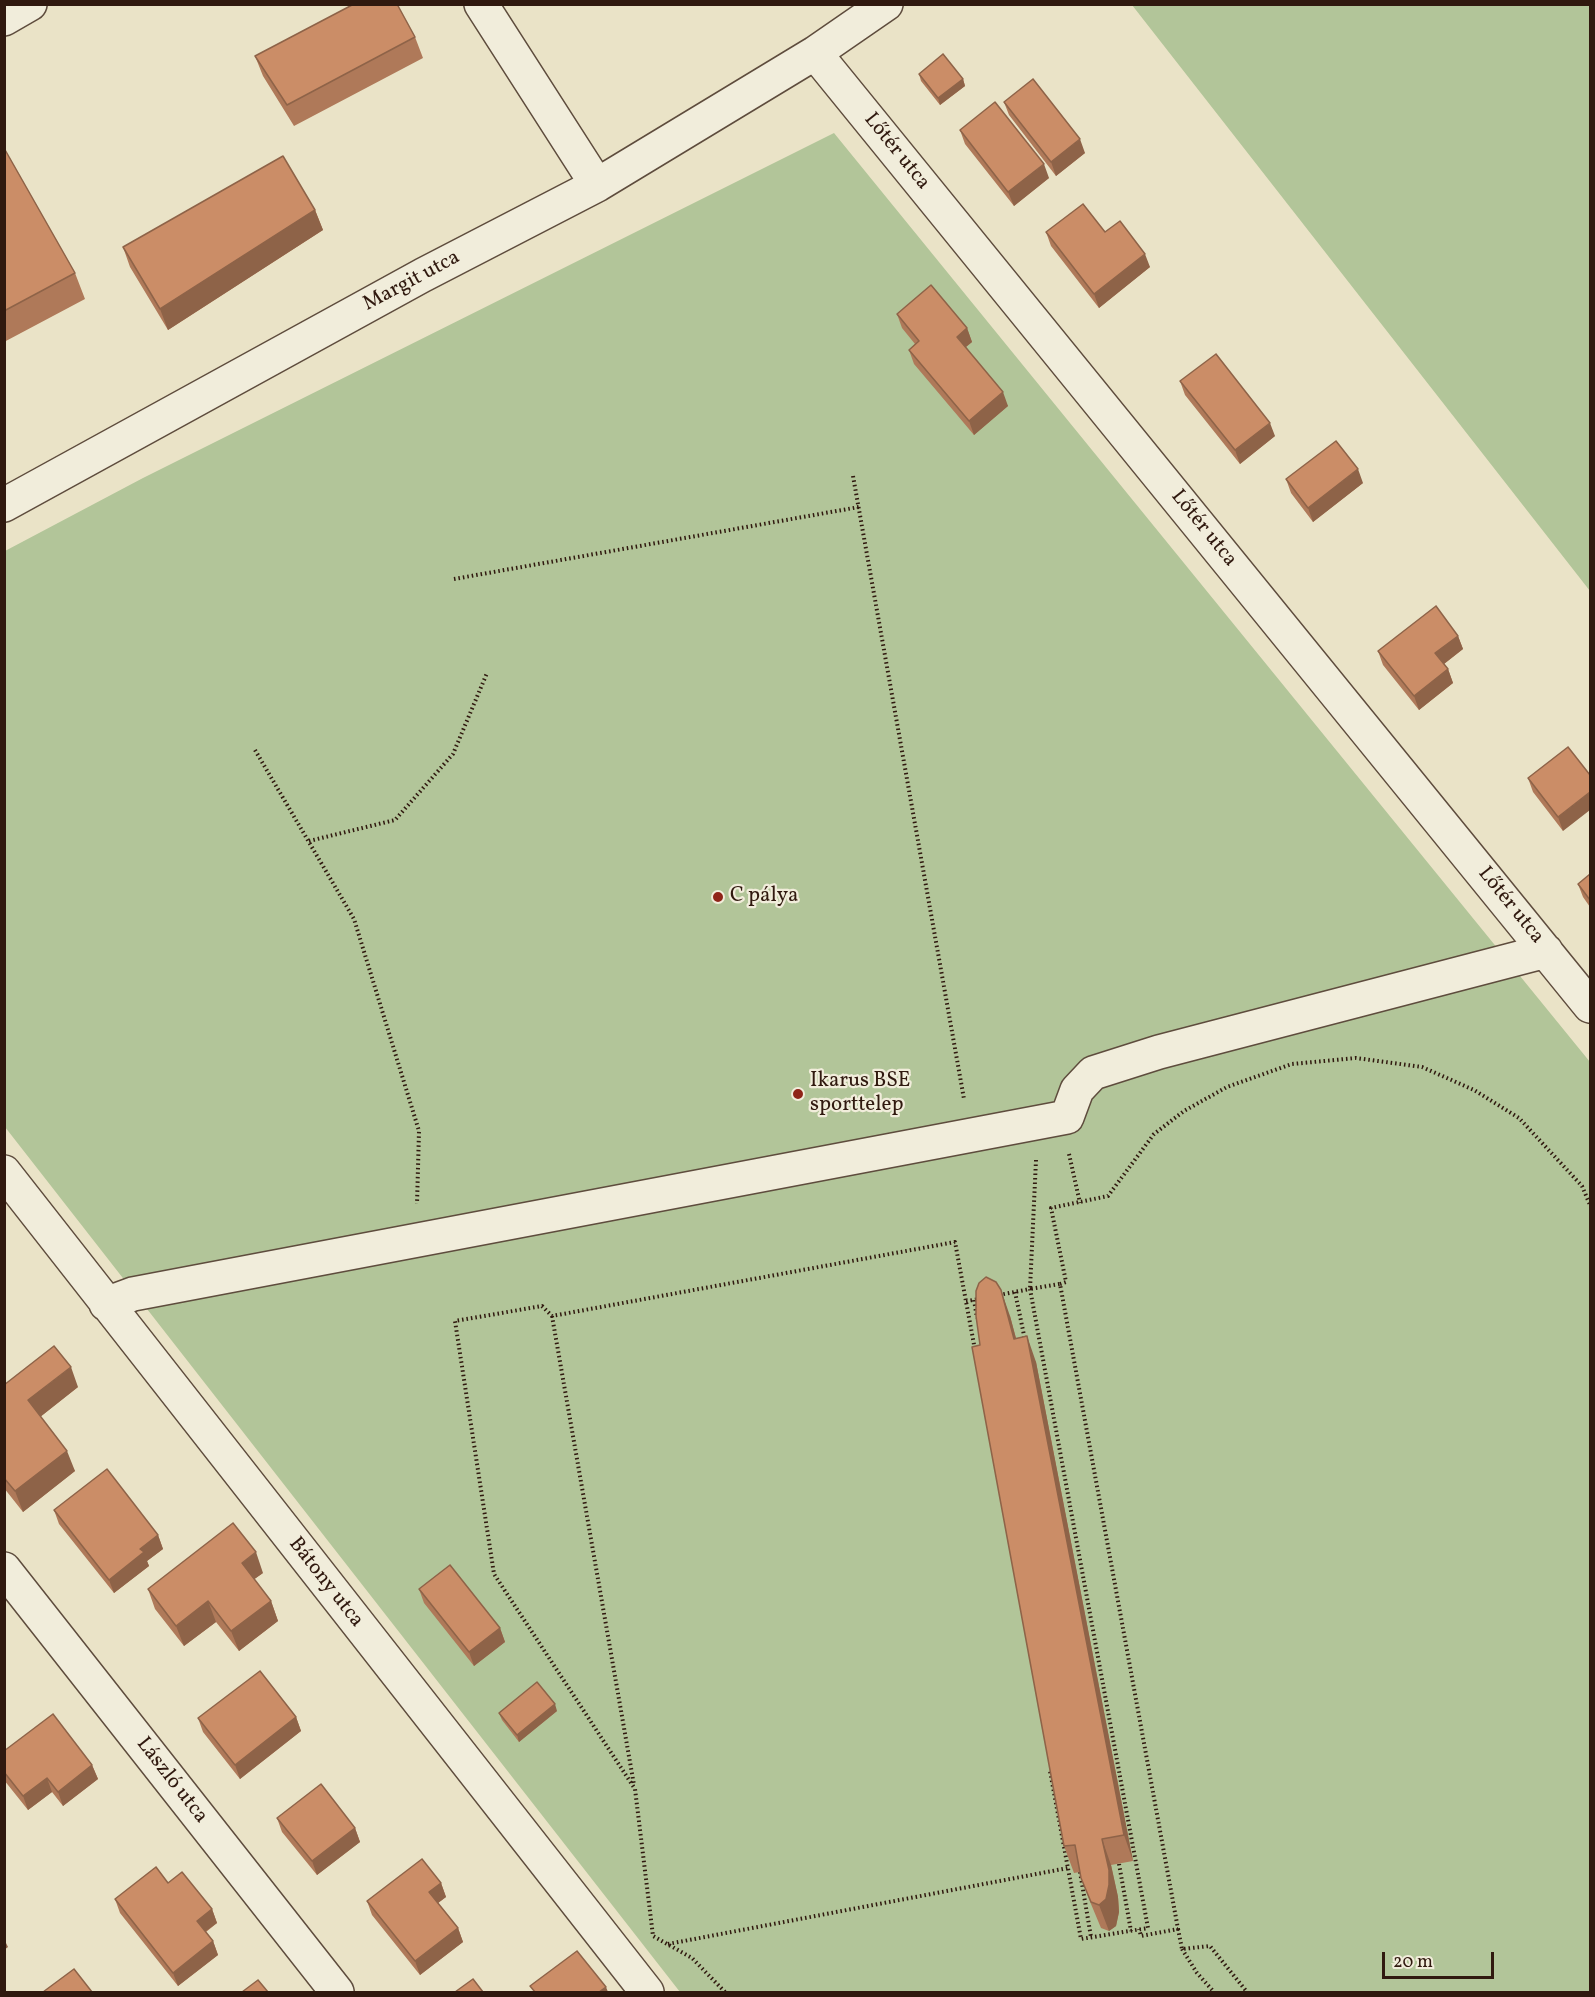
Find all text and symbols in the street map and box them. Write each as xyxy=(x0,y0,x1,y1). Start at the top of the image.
street label: Lőtér utca xyxy=(857,108,935,196)
street label: Margit utca xyxy=(359,246,465,318)
street label: Lőtér utca xyxy=(1164,485,1242,573)
street label: Lőtér utca xyxy=(1471,862,1549,950)
place label: C pálya xyxy=(730,884,799,910)
marker: C pálya xyxy=(711,890,725,904)
place label: Ikarus BSE sporttelep xyxy=(810,1069,910,1119)
marker: Ikarus BSE sporttelep xyxy=(791,1087,805,1101)
street label: Bátony utca xyxy=(282,1533,368,1633)
street label: László utca xyxy=(130,1733,212,1829)
scale bar xyxy=(1385,1940,1498,1978)
text: 20 m xyxy=(1393,1950,1433,1975)

